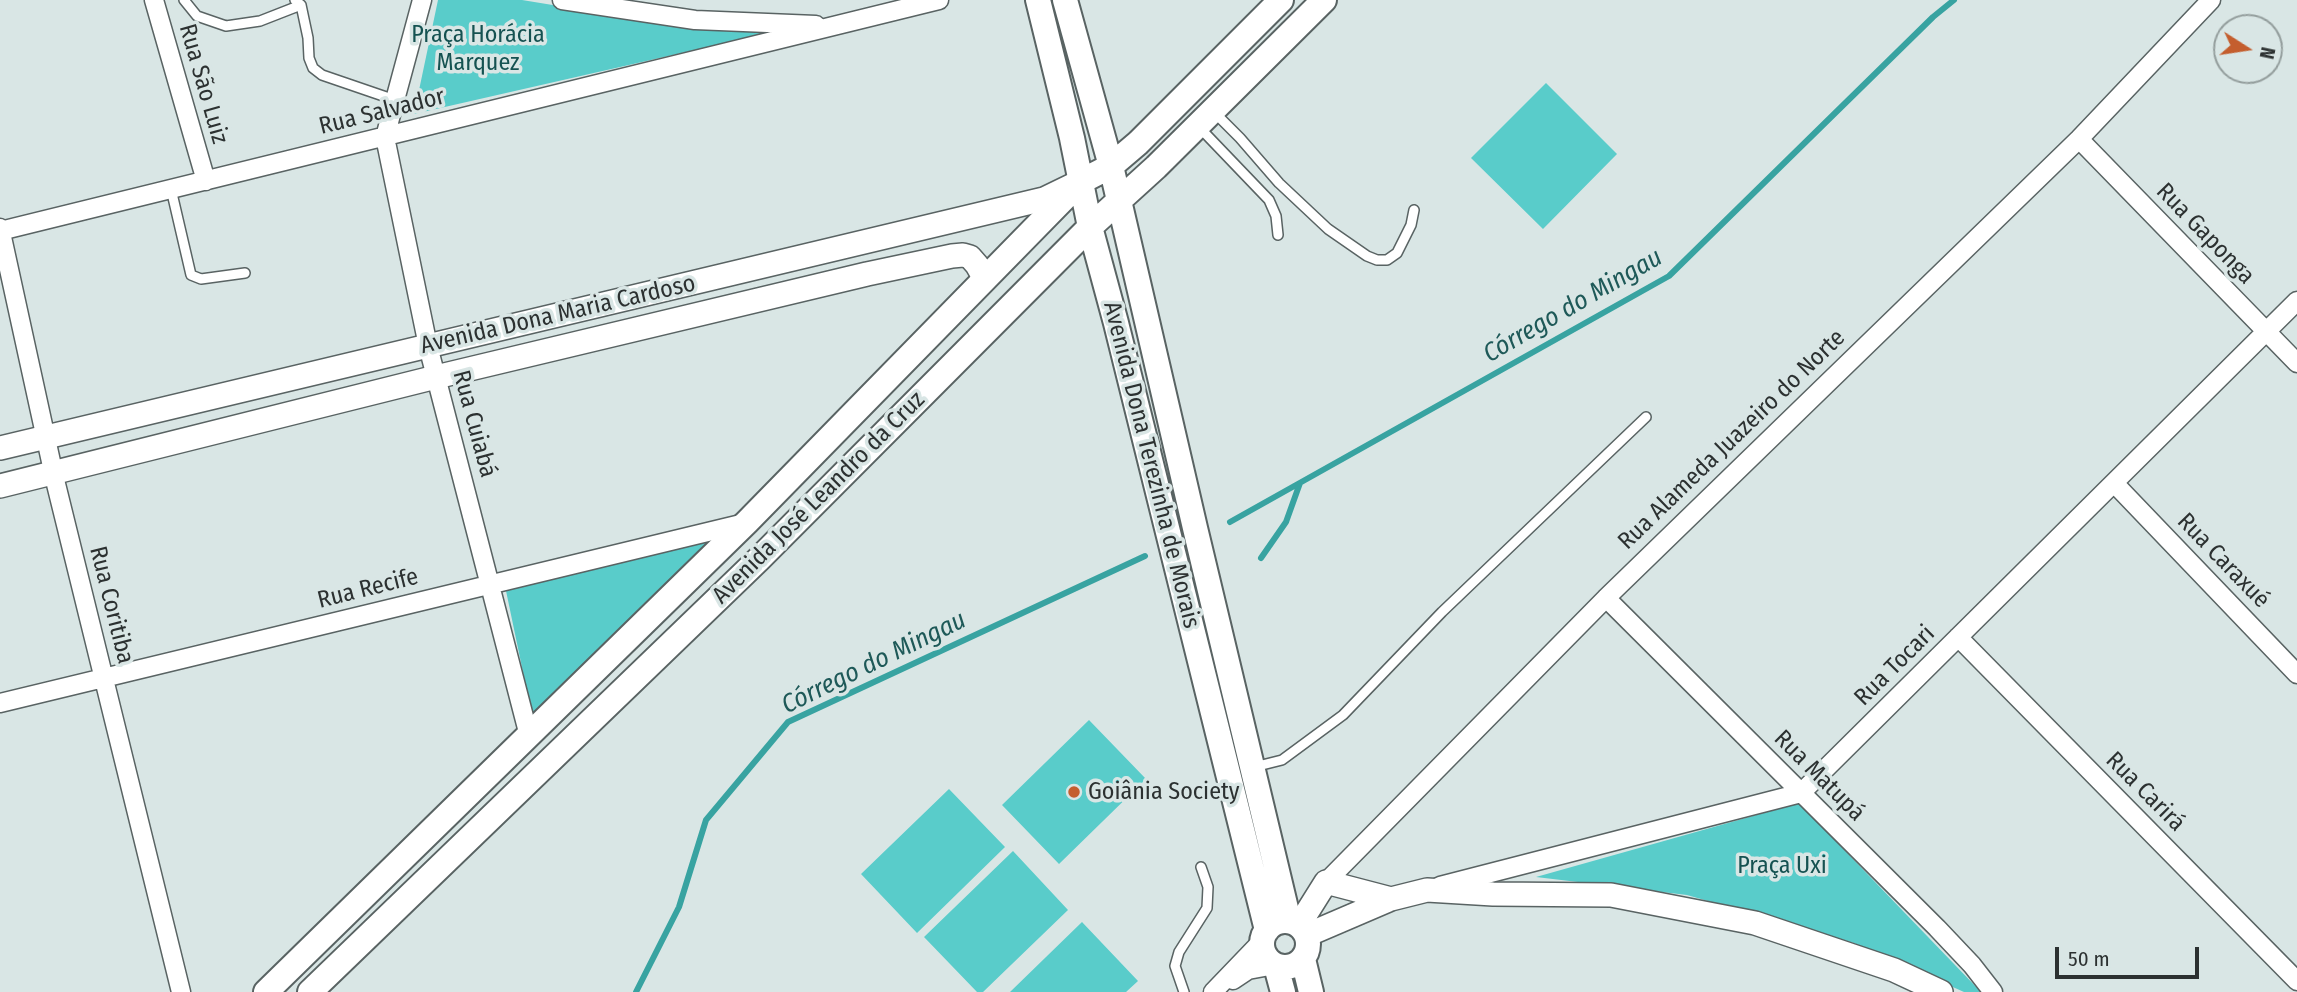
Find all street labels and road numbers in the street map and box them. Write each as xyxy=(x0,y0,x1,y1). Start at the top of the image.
street label: Rua São Luiz xyxy=(172,21,234,147)
street label: Rua Salvador xyxy=(316,82,448,142)
street label: Rua Gaponga xyxy=(2150,178,2260,290)
street label: Avenida Dona Maria Cardoso xyxy=(418,269,698,361)
street label: Avenida Dona Terezinha de Morais xyxy=(1096,299,1206,631)
street label: Rua Alameda Juazeiro do Norte xyxy=(1613,324,1851,556)
street label: Rua Cuiabá xyxy=(446,367,502,481)
street label: Avenida José Leandro da Cruz xyxy=(707,386,931,610)
street label: Rua Caraxué xyxy=(2171,508,2275,614)
street label: Rua Coritiba xyxy=(83,543,139,667)
street label: Rua Recife xyxy=(315,563,421,615)
street label: Rua Tocari xyxy=(1849,620,1941,712)
street label: Rua Matupá xyxy=(1768,725,1870,827)
street label: Rua Carirá xyxy=(2099,746,2191,838)

